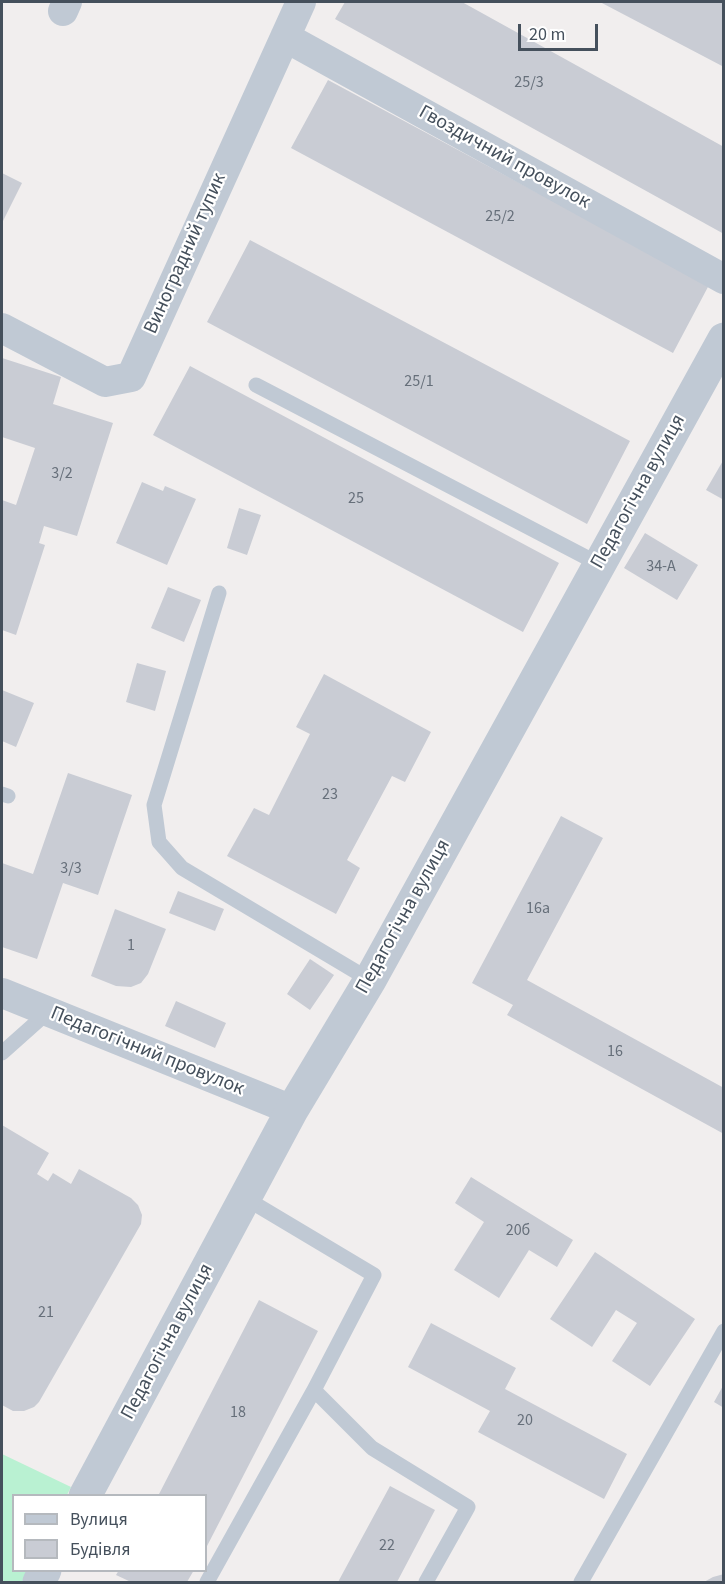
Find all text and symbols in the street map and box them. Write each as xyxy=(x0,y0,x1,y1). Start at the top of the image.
scale bar xyxy=(521,12,600,50)
text: 20 m xyxy=(529,22,565,47)
house number: 25/3 xyxy=(514,73,544,93)
street label: Гвоздичний провулок xyxy=(414,101,594,215)
street label: Виноградний тупик xyxy=(140,170,232,338)
house number: 25/2 xyxy=(485,207,515,227)
house number: 25/1 xyxy=(404,372,434,392)
street label: Педагогічна вулиця xyxy=(587,410,691,574)
house number: 3/2 xyxy=(51,464,73,484)
house number: 25 xyxy=(348,489,364,509)
house number: 34-А xyxy=(646,557,676,577)
house number: 23 xyxy=(322,785,338,805)
street label: Педагогічна вулиця xyxy=(352,835,456,999)
house number: 3/3 xyxy=(60,859,82,879)
house number: 16а xyxy=(526,899,550,919)
house number: 1 xyxy=(127,936,135,956)
street label: Педагогічний провулок xyxy=(47,1002,247,1102)
house number: 16 xyxy=(607,1042,623,1062)
house number: 20б xyxy=(506,1221,530,1241)
street label: Педагогічна вулиця xyxy=(117,1260,219,1424)
house number: 21 xyxy=(38,1303,54,1323)
house number: 18 xyxy=(230,1403,246,1423)
house number: 20 xyxy=(517,1411,533,1431)
legend xyxy=(12,1494,207,1572)
text: Вулиця xyxy=(70,1507,128,1532)
house number: 22 xyxy=(379,1536,395,1556)
text: Будівля xyxy=(70,1537,130,1562)

